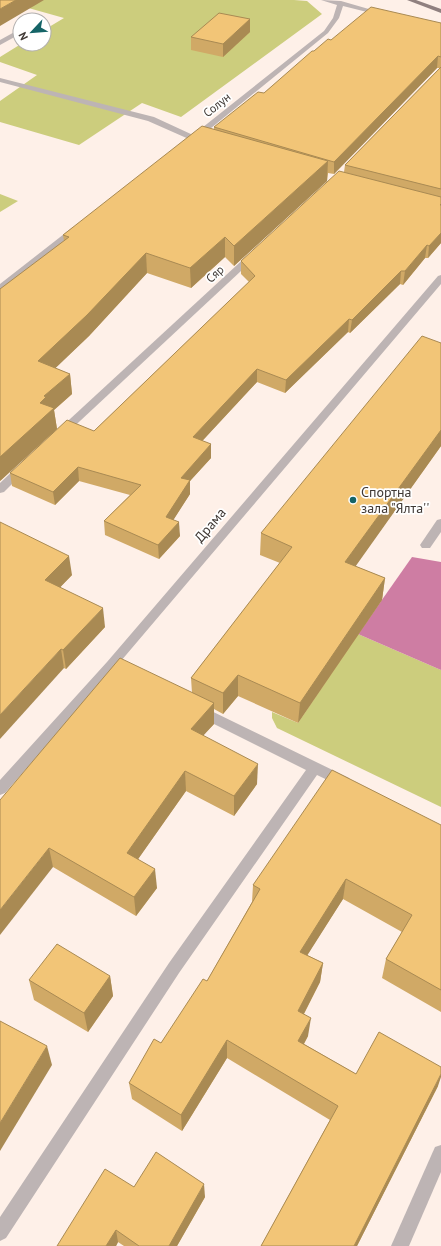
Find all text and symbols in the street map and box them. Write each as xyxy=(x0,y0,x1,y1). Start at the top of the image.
north arrow xyxy=(12,12,52,52)
text: N xyxy=(15,30,31,43)
street label: Солун xyxy=(200,89,233,120)
street label: Сяр xyxy=(203,262,227,286)
place label: Спортна зала "Ялта'' xyxy=(361,483,429,517)
marker: Спортна зала "Ялта'' xyxy=(348,495,358,505)
street label: Драма xyxy=(190,504,230,546)

